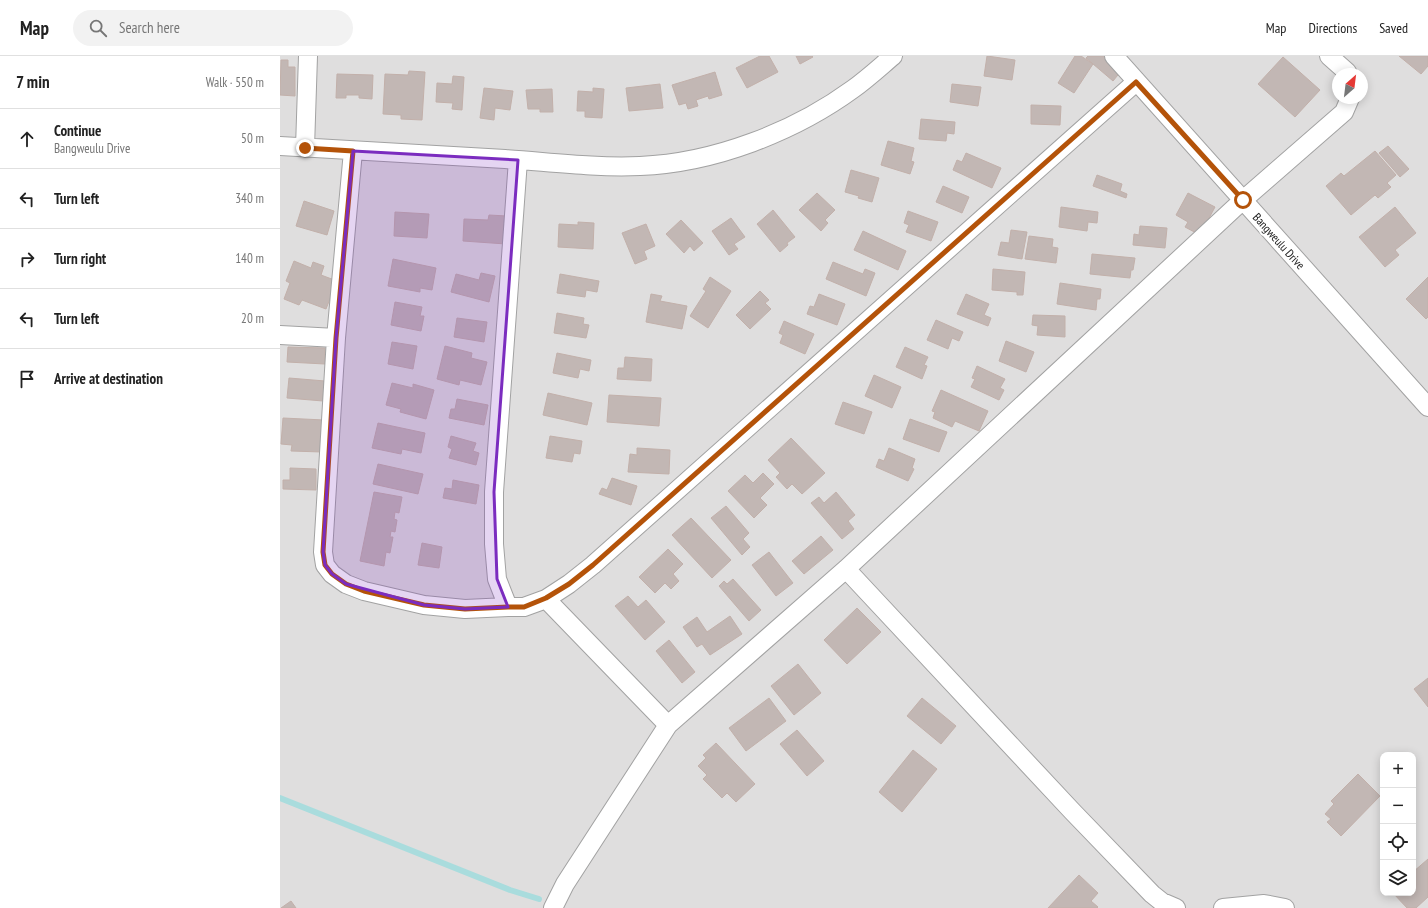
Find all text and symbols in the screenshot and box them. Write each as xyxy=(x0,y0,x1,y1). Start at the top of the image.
search box xyxy=(73,10,353,46)
text: Map xyxy=(20,16,49,40)
icon: search xyxy=(87,17,109,39)
text: Search here xyxy=(119,18,180,37)
text: Map xyxy=(1266,19,1286,37)
text: Directions xyxy=(1308,19,1357,37)
text: Saved xyxy=(1379,19,1408,37)
north arrow xyxy=(1332,68,1368,104)
text: 7 min xyxy=(16,71,50,93)
text: Walk · 550 m xyxy=(206,74,264,91)
text: Continue xyxy=(54,121,101,140)
icon: ahead xyxy=(16,128,38,150)
text: 50 m xyxy=(241,130,264,147)
route end xyxy=(296,139,314,157)
text: Bangweulu Drive xyxy=(54,140,130,157)
icon: left xyxy=(16,188,38,210)
text: Turn left xyxy=(54,189,99,208)
text: 340 m xyxy=(235,190,264,207)
route start xyxy=(1234,191,1252,209)
street label: Bangweulu Drive xyxy=(1250,210,1308,272)
icon: right xyxy=(16,248,38,270)
text: Turn right xyxy=(54,249,106,268)
text: 140 m xyxy=(235,250,264,267)
icon: left xyxy=(16,308,38,330)
text: Turn left xyxy=(54,309,99,328)
text: 20 m xyxy=(241,310,264,327)
icon: arrive xyxy=(16,368,38,390)
text: Arrive at destination xyxy=(54,369,163,388)
map controls xyxy=(1380,752,1416,896)
button: + xyxy=(1380,752,1416,788)
button: − xyxy=(1380,788,1416,824)
button: locate xyxy=(1380,824,1416,860)
button: layers xyxy=(1380,860,1416,896)

